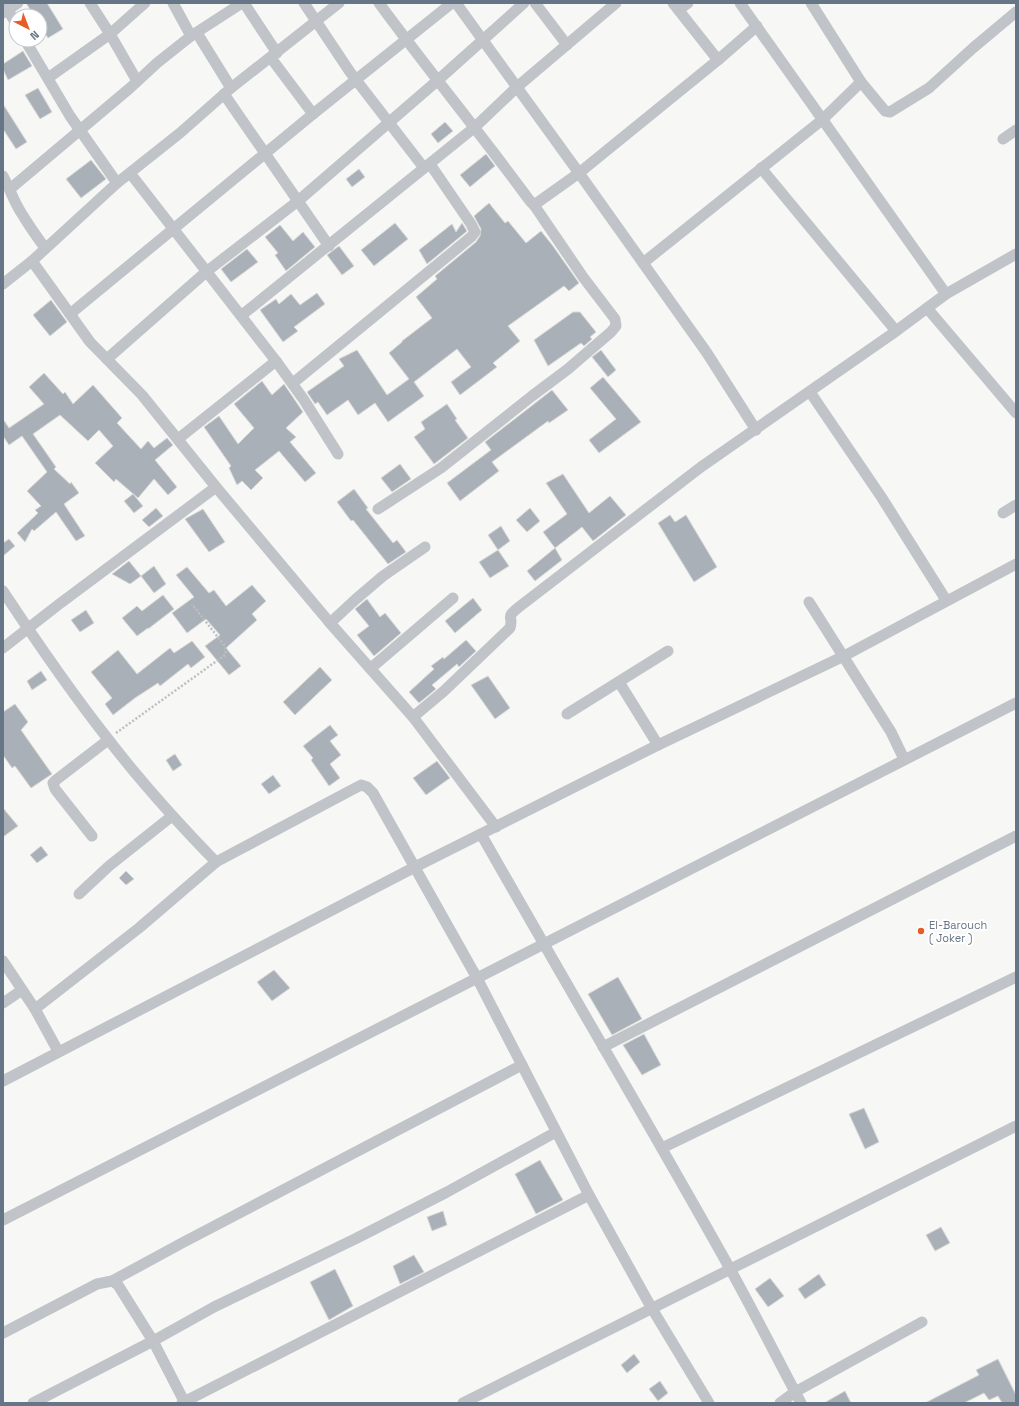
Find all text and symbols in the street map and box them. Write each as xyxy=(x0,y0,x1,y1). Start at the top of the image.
north arrow xyxy=(8,8,48,48)
text: N xyxy=(27,28,42,43)
place label: El-Barouch ( Joker ) xyxy=(929,918,987,945)
marker: El-Barouch ( Joker ) xyxy=(916,926,926,936)

